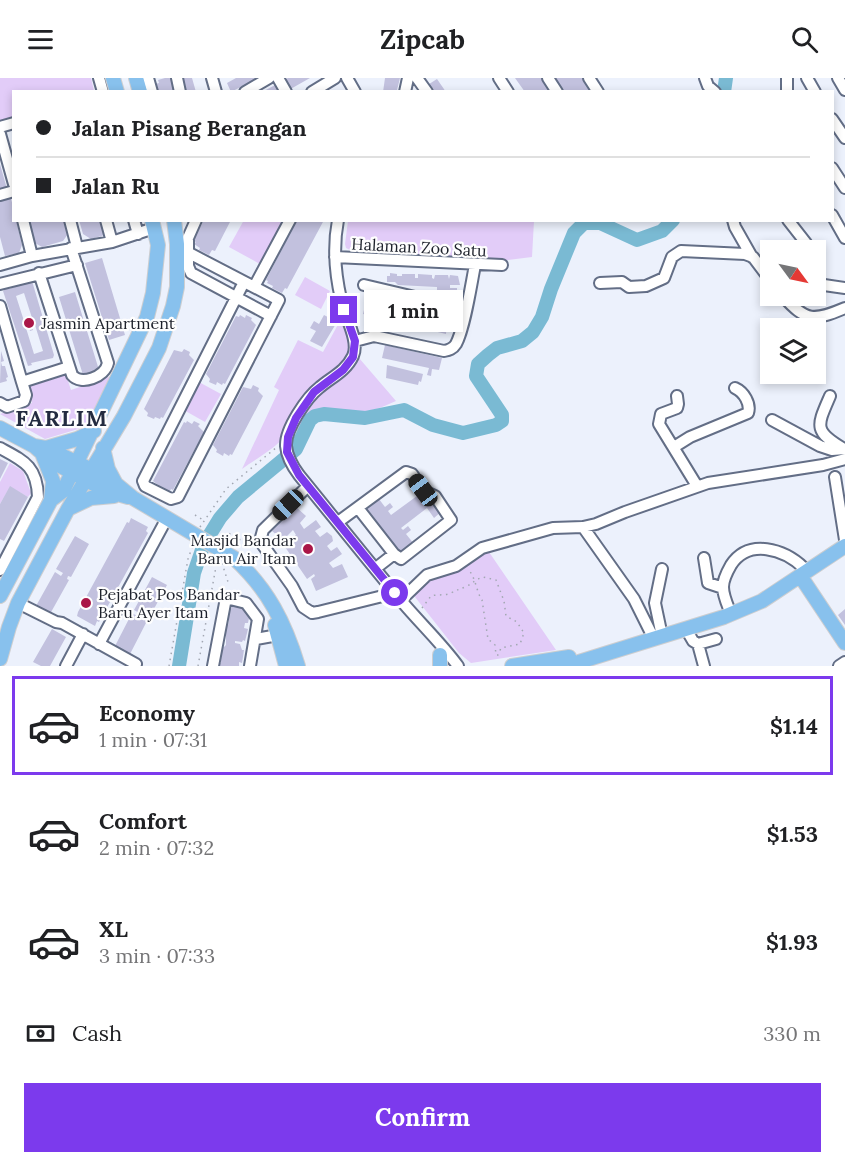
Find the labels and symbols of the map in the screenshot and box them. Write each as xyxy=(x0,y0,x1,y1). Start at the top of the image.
street label: Halaman Zoo Satu xyxy=(351,233,488,261)
north arrow xyxy=(760,240,826,306)
callout: 1 min xyxy=(365,289,464,331)
route end xyxy=(330,296,357,323)
place label: Jasmin Apartment xyxy=(40,313,176,333)
marker: Jasmin Apartment xyxy=(22,316,36,330)
district label: FARLIM xyxy=(15,404,109,432)
car xyxy=(405,470,441,510)
car xyxy=(269,486,307,524)
place label: Masjid Bandar Baru Air Itam xyxy=(191,530,296,568)
marker: Masjid Bandar Baru Air Itam xyxy=(301,542,315,556)
route start xyxy=(381,579,408,606)
place label: Pejabat Pos Bandar Baru Ayer Itam xyxy=(98,584,240,622)
marker: Pejabat Pos Bandar Baru Ayer Itam xyxy=(79,596,93,610)

